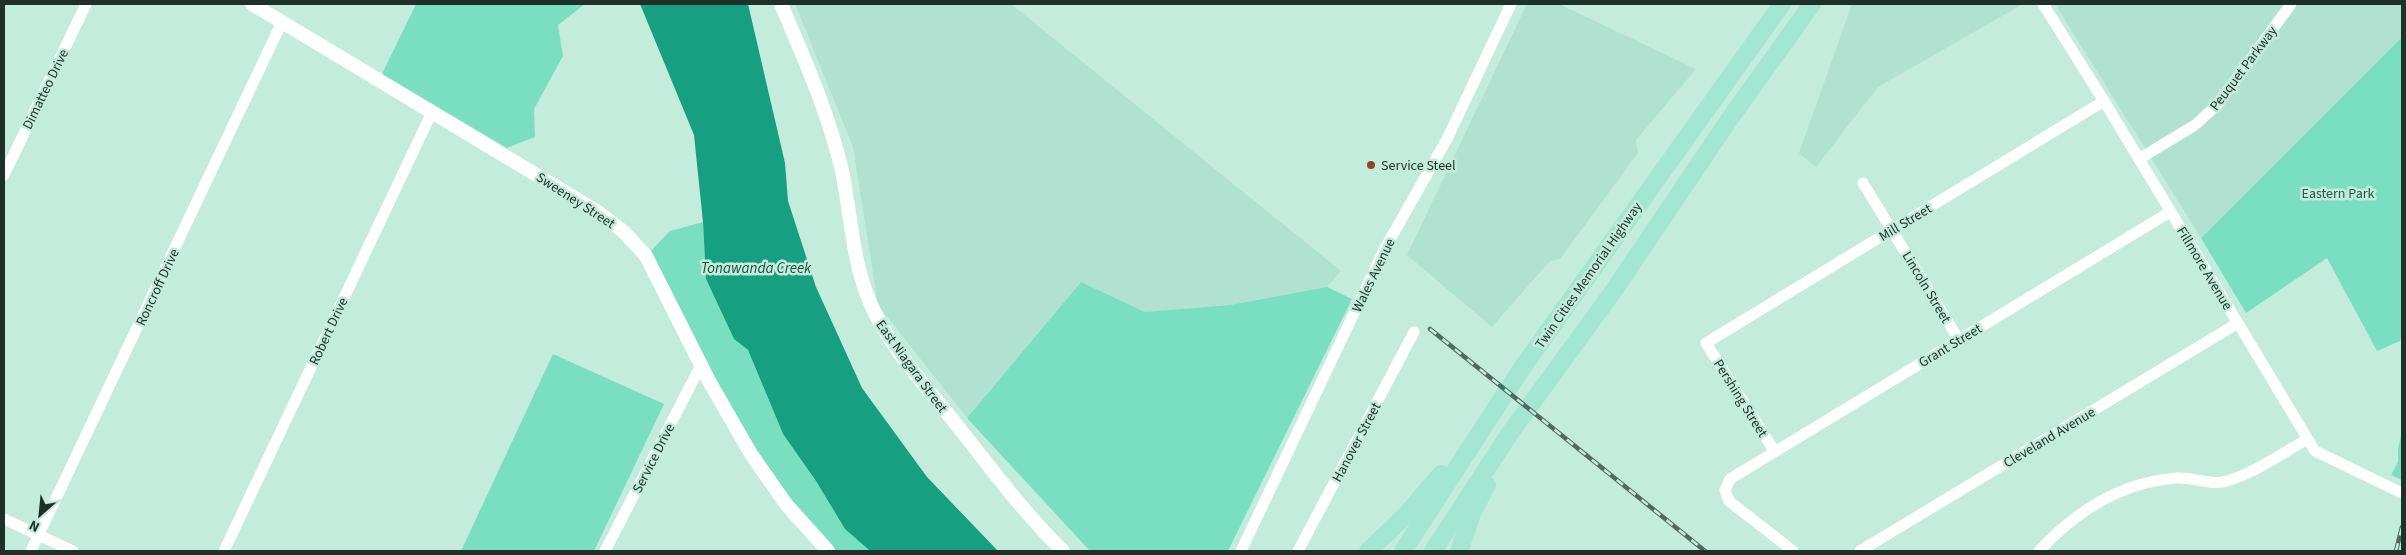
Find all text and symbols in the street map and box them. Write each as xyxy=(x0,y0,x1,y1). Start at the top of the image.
street label: Peuquet Parkway xyxy=(2205,22,2283,115)
street label: Dimatteo Drive xyxy=(18,46,74,133)
place label: Service Steel xyxy=(1381,156,1456,176)
marker: Service Steel xyxy=(1365,159,1377,171)
street label: Sweeney Street xyxy=(532,168,619,234)
park label: Eastern Park xyxy=(2302,184,2375,204)
street label: Twin Cities Memorial Highway xyxy=(1530,198,1647,353)
street label: Mill Street xyxy=(1875,199,1936,247)
street label: Fillmore Avenue xyxy=(2171,223,2237,314)
street label: Wales Avenue xyxy=(1347,235,1400,316)
street label: Roncroff Drive xyxy=(131,246,185,329)
street label: Lincoln Street xyxy=(1897,248,1956,327)
water label: Tonawanda Creek xyxy=(701,258,812,279)
street label: Robert Drive xyxy=(304,294,353,369)
street label: East Niagara Street xyxy=(871,316,952,417)
street label: Grant Street xyxy=(1915,319,1986,373)
street label: Pershing Street xyxy=(1708,356,1772,442)
street label: Hanover Street xyxy=(1328,399,1386,486)
street label: Cleveland Avenue xyxy=(2000,402,2099,473)
street label: Service Drive xyxy=(628,420,680,497)
north arrow xyxy=(15,490,65,540)
text: N xyxy=(26,515,43,537)

